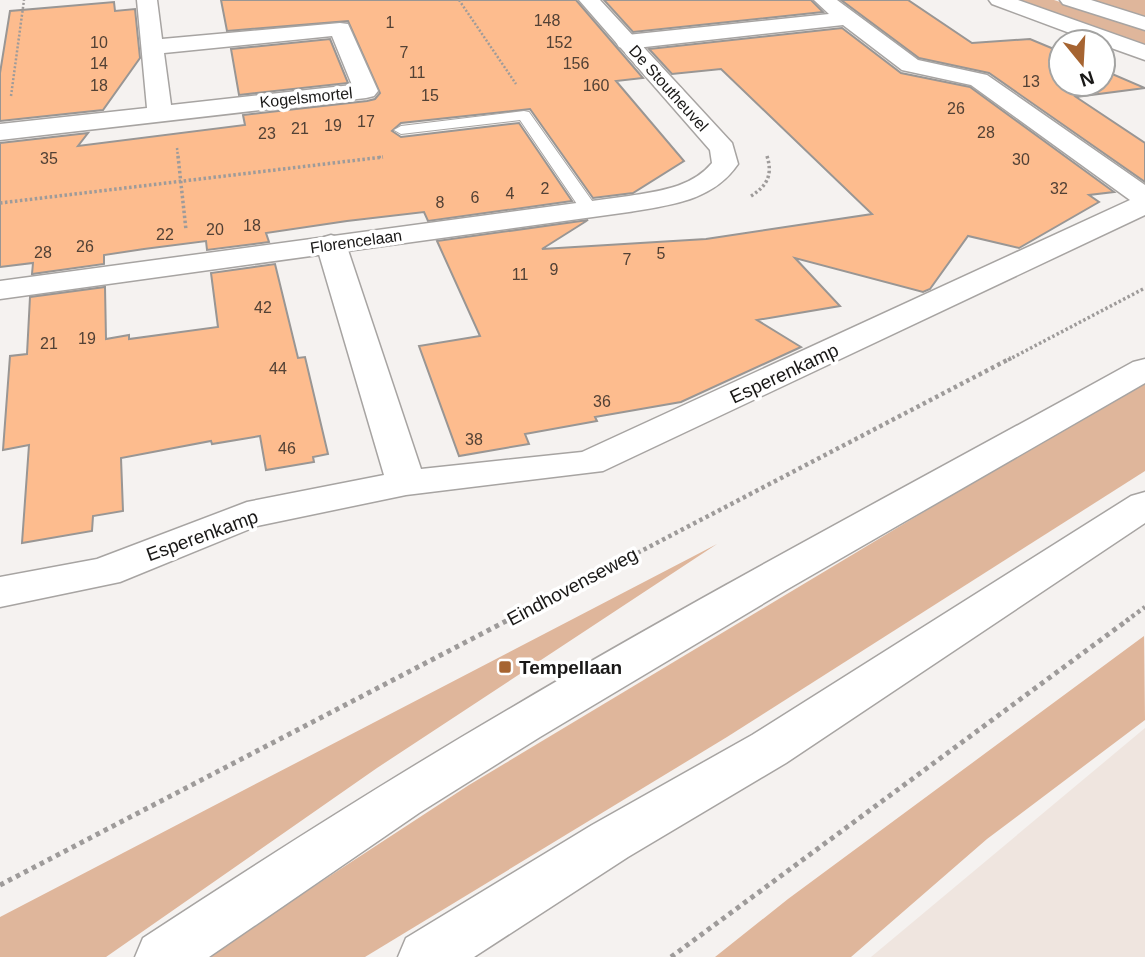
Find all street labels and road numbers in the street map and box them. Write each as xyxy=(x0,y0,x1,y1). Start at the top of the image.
street label: De Stoutheuvel xyxy=(626,42,712,135)
street label: Kogelsmortel xyxy=(259,84,353,111)
street label: Florencelaan xyxy=(309,227,403,256)
street label: Esperenkamp xyxy=(727,339,842,408)
street label: Esperenkamp xyxy=(143,506,261,565)
street label: Eindhovenseweg xyxy=(503,543,641,630)

